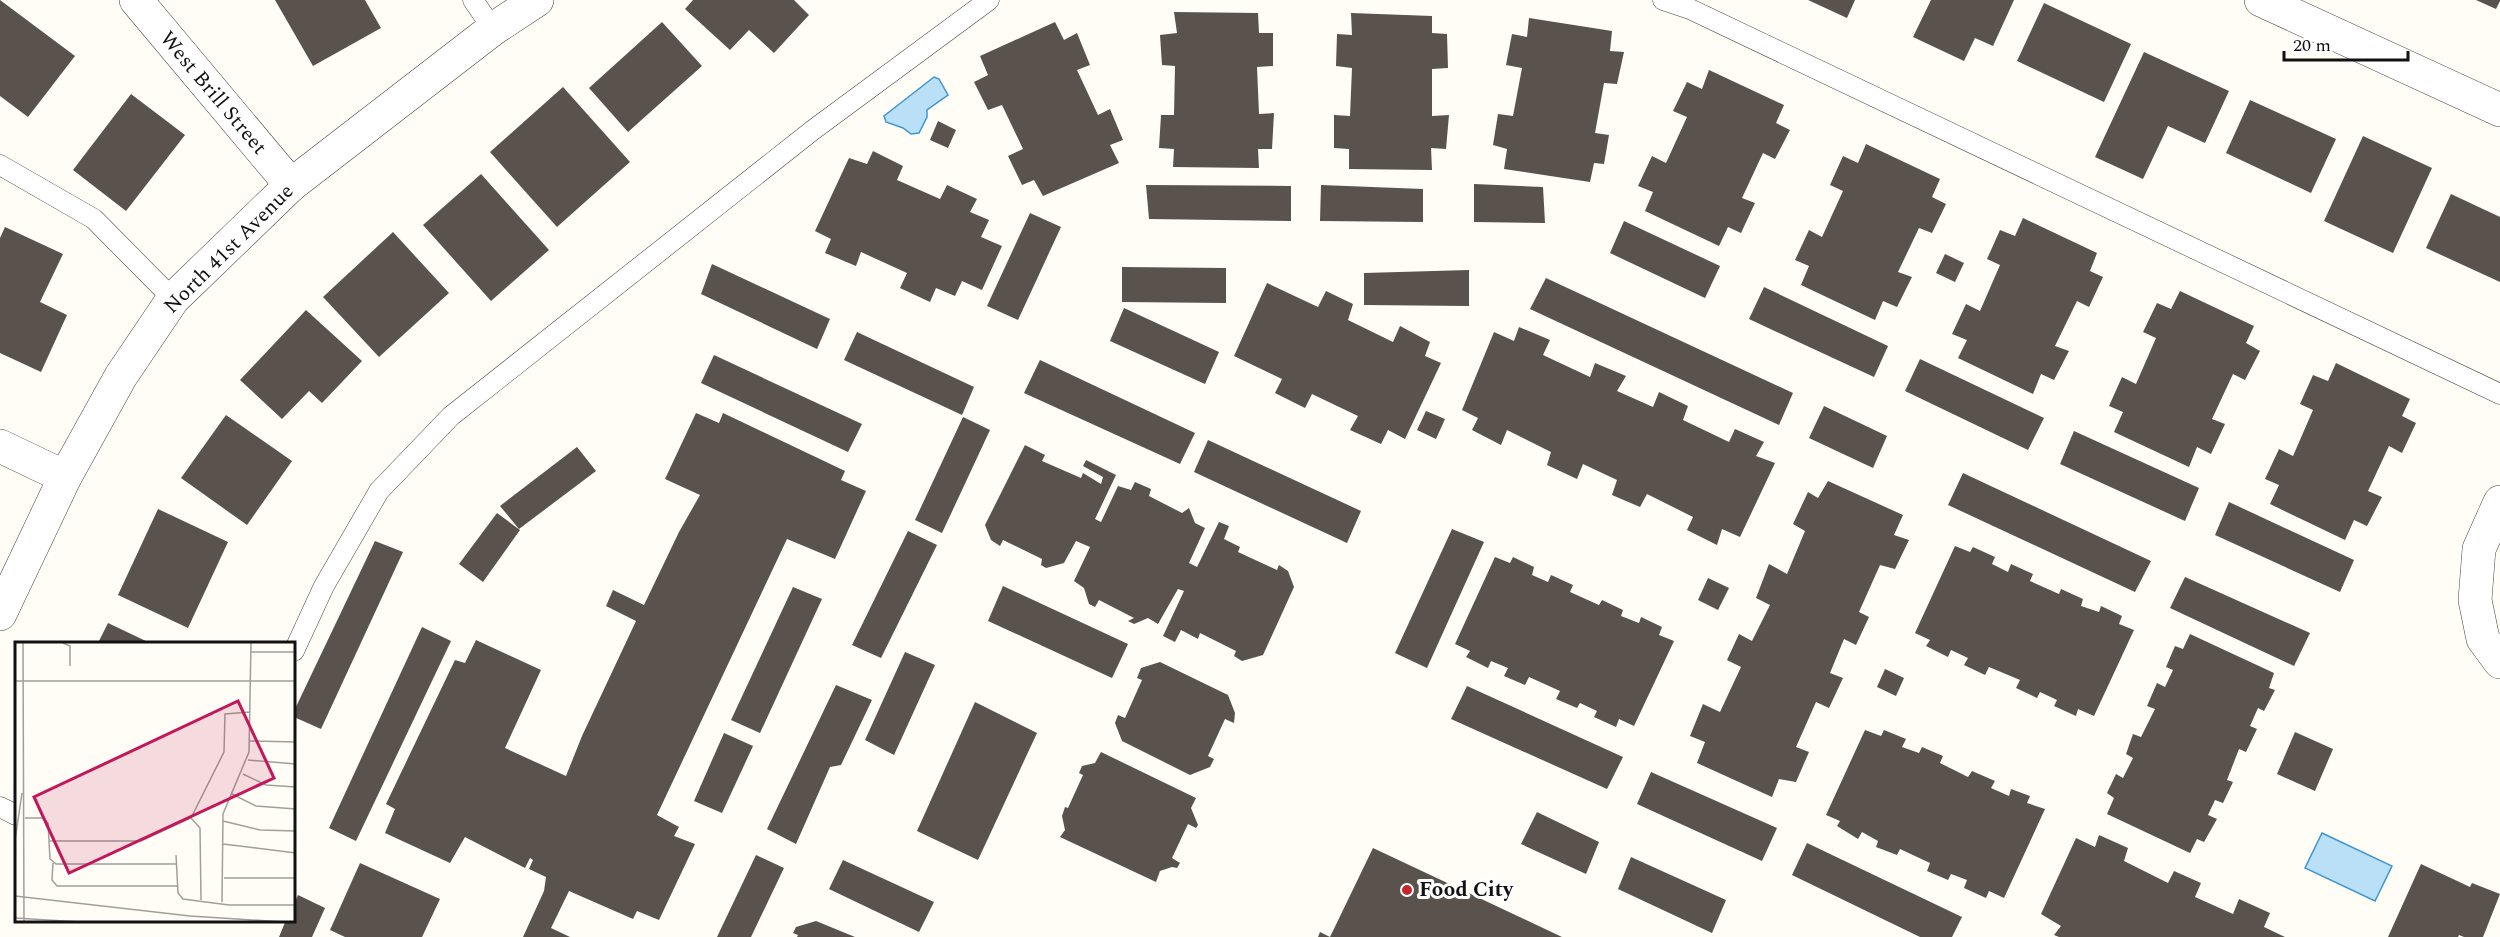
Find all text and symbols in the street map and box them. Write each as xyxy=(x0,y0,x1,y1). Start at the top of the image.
street label: West Brill Street xyxy=(151,24,275,162)
scale bar xyxy=(2284,24,2408,62)
text: 20 m xyxy=(2293,32,2331,59)
street label: North 41st Avenue xyxy=(156,176,302,322)
inset map xyxy=(15,642,296,922)
place label: Food City xyxy=(1419,874,1514,906)
marker: Food City xyxy=(1400,883,1414,897)

